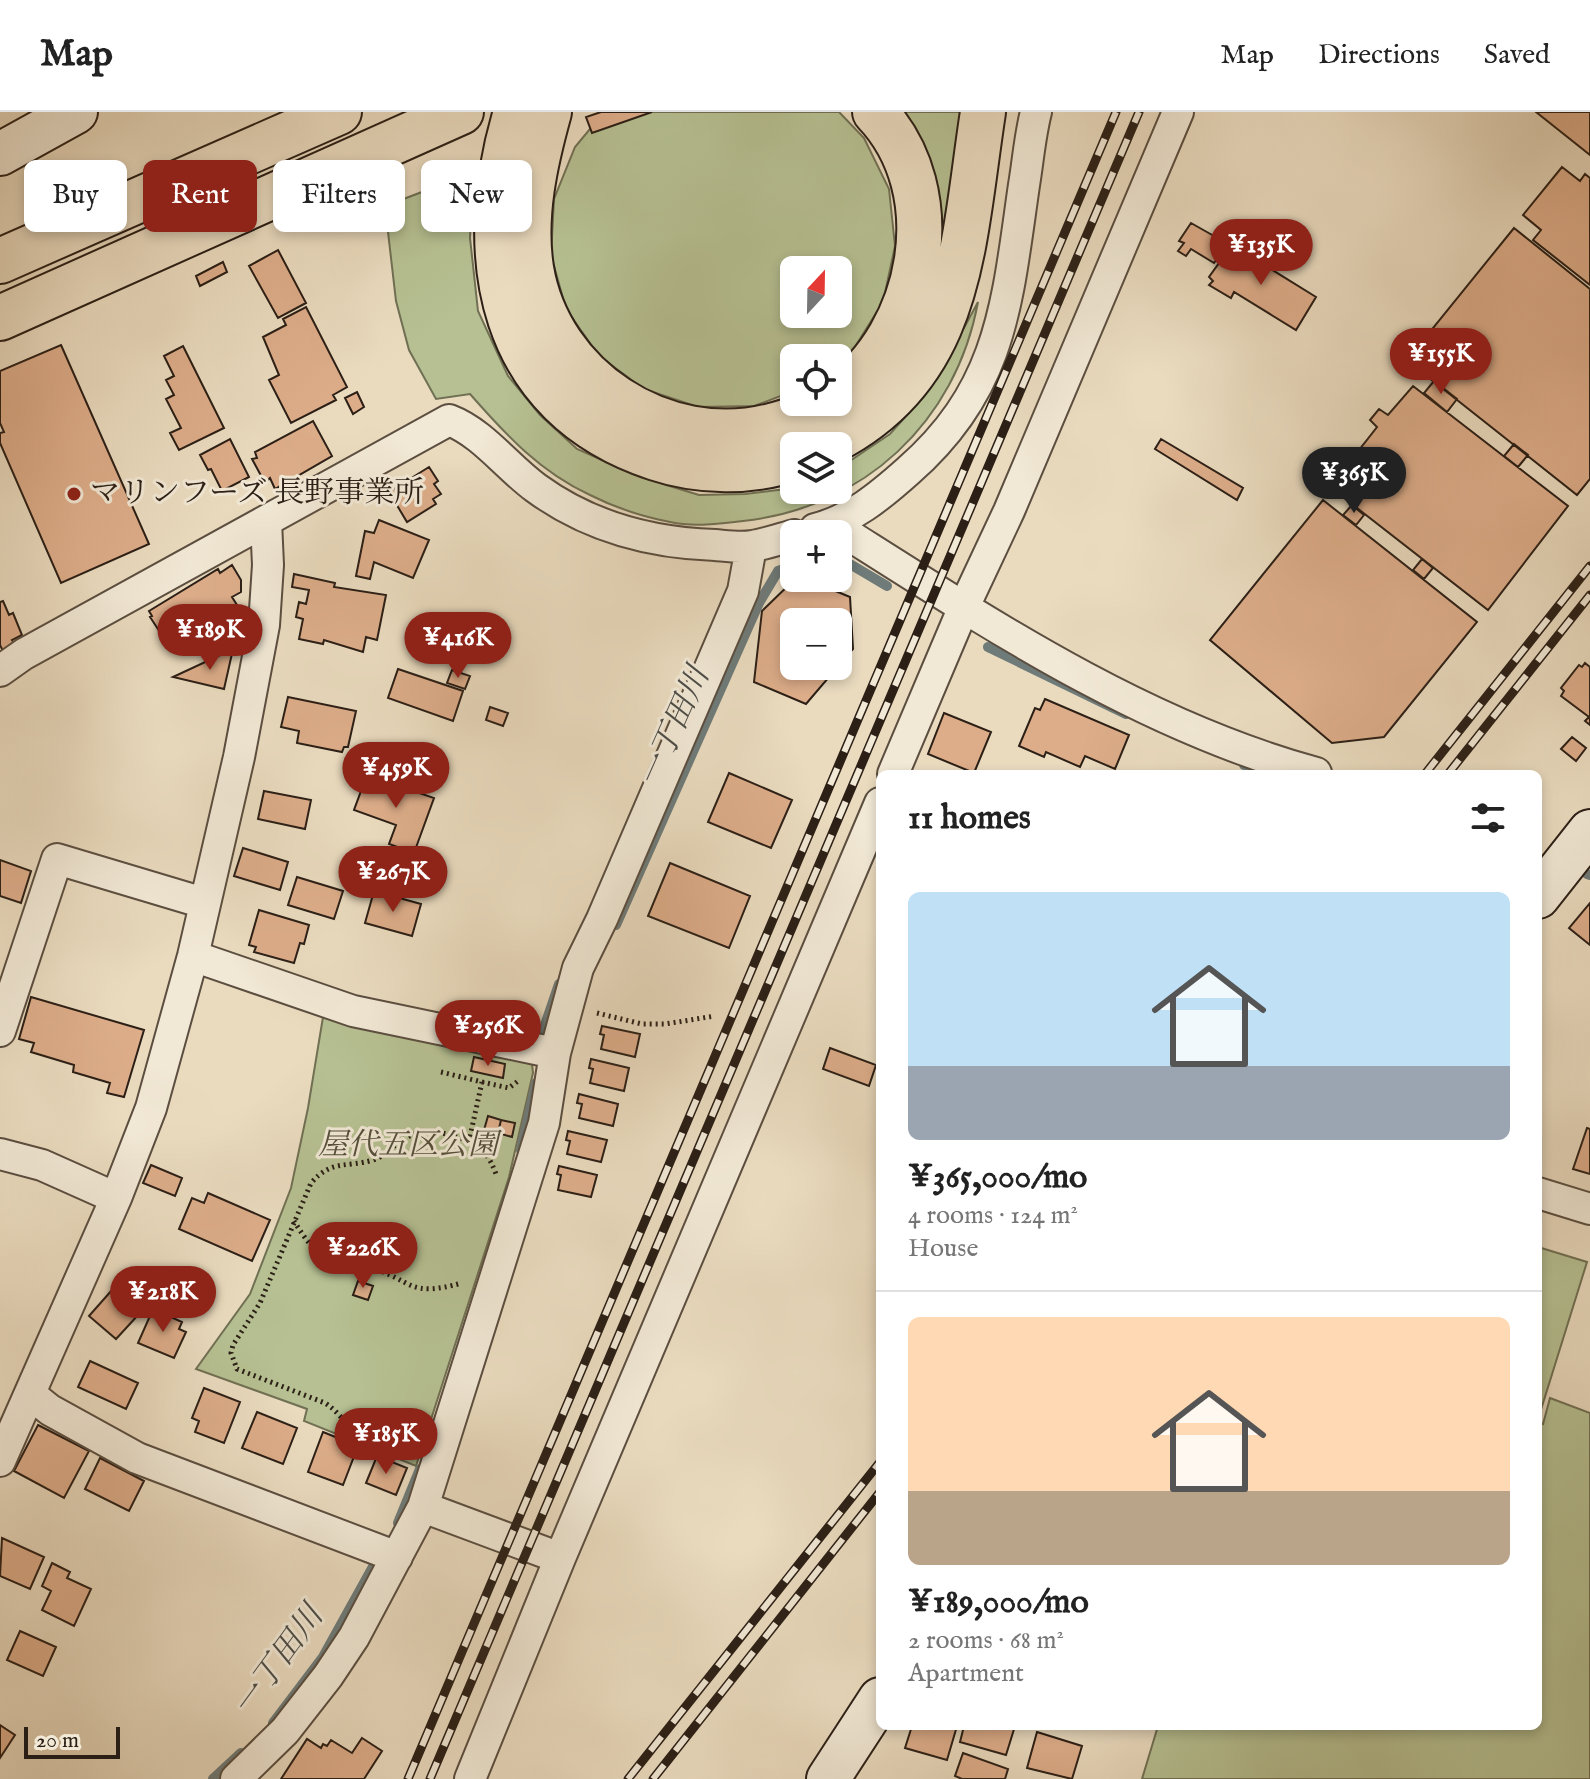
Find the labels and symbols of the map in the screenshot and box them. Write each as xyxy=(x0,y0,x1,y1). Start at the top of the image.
pin: ¥135K xyxy=(1205,219,1317,287)
north arrow xyxy=(780,256,852,328)
pin: ¥155K xyxy=(1385,328,1497,396)
pin: ¥365K xyxy=(1298,447,1410,515)
place label: マリンフーズ 長野事業所 xyxy=(90,475,424,513)
marker: マリンフーズ 長野事業所 xyxy=(65,485,83,503)
pin: ¥189K xyxy=(154,604,266,672)
pin: ¥416K xyxy=(402,612,514,680)
water label: 一丁田川 xyxy=(630,658,721,795)
pin: ¥459K xyxy=(340,742,452,810)
pin: ¥267K xyxy=(337,846,449,914)
pin: ¥256K xyxy=(432,1000,544,1068)
park label: 屋代五区公園 xyxy=(318,1127,503,1165)
pin: ¥226K xyxy=(307,1222,419,1290)
pin: ¥218K xyxy=(107,1266,219,1334)
pin: ¥185K xyxy=(330,1408,442,1476)
water label: 一丁田川 xyxy=(225,1596,335,1726)
scale bar xyxy=(24,1723,120,1759)

